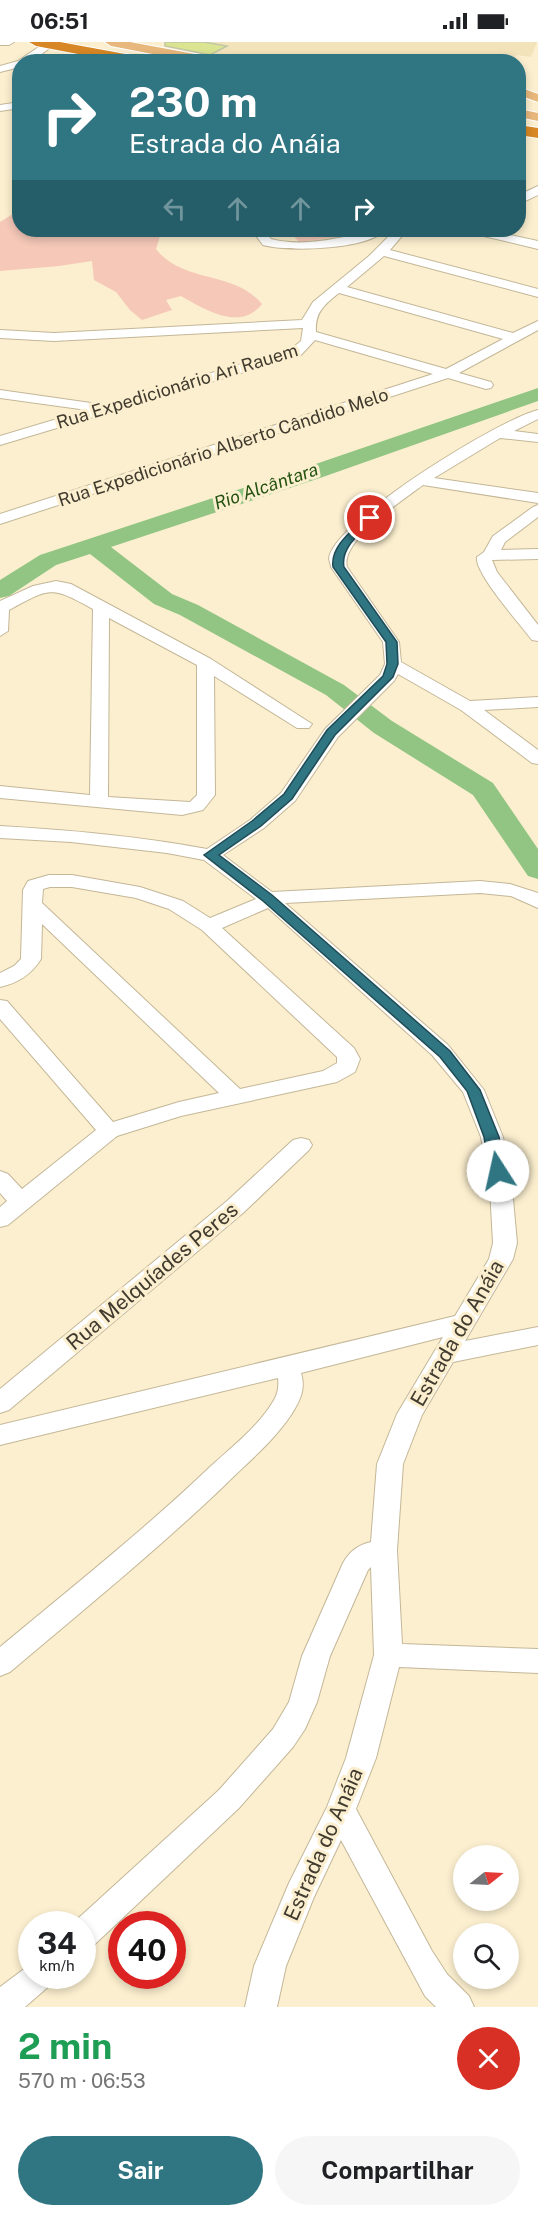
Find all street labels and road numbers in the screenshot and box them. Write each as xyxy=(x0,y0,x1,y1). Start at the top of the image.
street label: Rua Expedicionário Ari Rauem xyxy=(54,339,300,433)
street label: Rua Expedicionário Alberto Cândido Melo xyxy=(55,384,391,510)
street label: Rua Melquíades Peres xyxy=(61,1197,243,1355)
street label: Estrada do Anáia xyxy=(405,1255,509,1411)
street label: Estrada do Anáia xyxy=(278,1764,368,1924)

